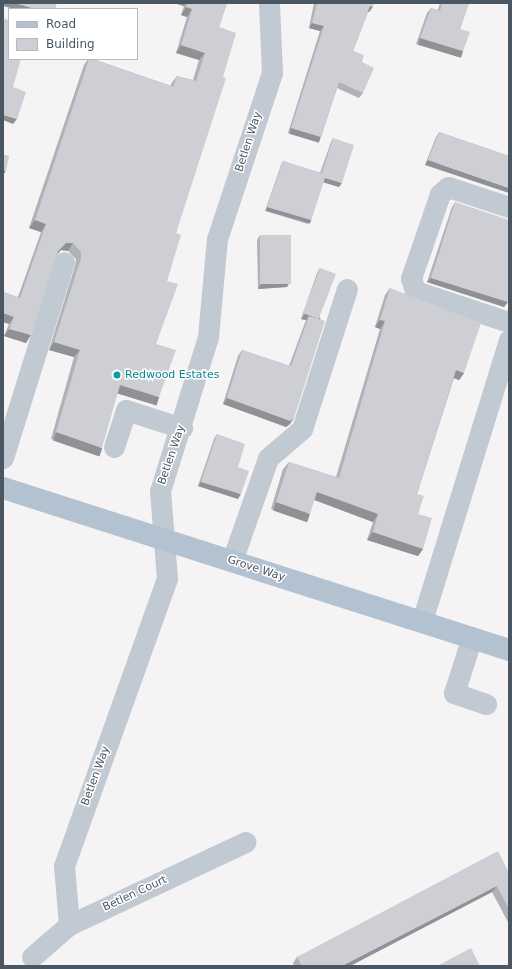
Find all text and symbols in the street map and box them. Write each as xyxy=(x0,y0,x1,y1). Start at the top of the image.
legend xyxy=(8,8,138,60)
text: Road xyxy=(46,17,76,31)
text: Building xyxy=(46,37,95,51)
street label: Betlen Way xyxy=(233,110,265,174)
place label: Redwood Estates xyxy=(125,368,219,382)
marker: Redwood Estates xyxy=(112,370,122,380)
street label: Betlen Way xyxy=(156,423,188,487)
street label: Grove Way xyxy=(226,553,286,585)
street label: Betlen Way xyxy=(79,744,113,808)
street label: Betlen Court xyxy=(101,873,169,915)

